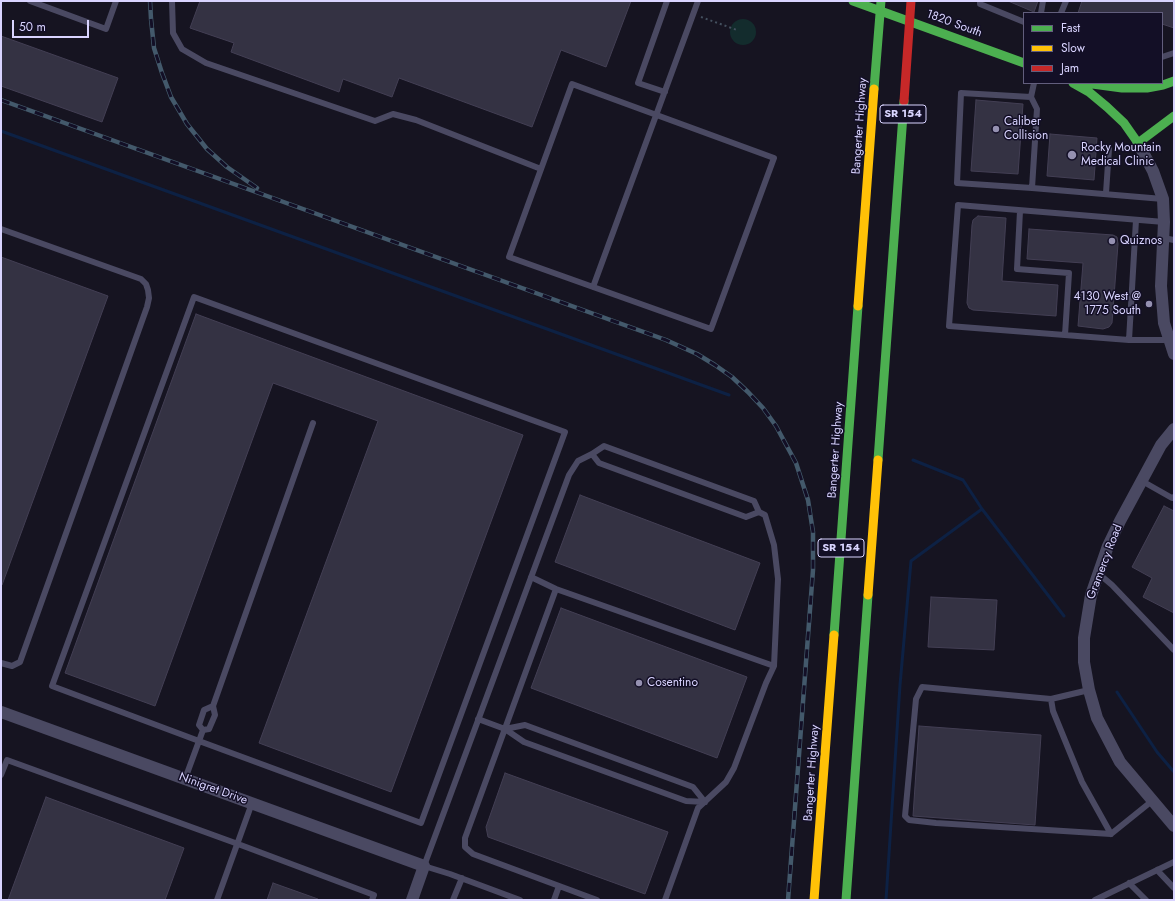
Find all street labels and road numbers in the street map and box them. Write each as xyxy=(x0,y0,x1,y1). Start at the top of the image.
street label: 1820 South xyxy=(924,7,984,41)
street label: Bangerter Highway xyxy=(849,77,871,175)
road number: SR 154 xyxy=(880,105,926,123)
street label: Bangerter Highway xyxy=(825,401,847,499)
street label: Gramercy Road xyxy=(1084,522,1126,602)
road number: SR 154 xyxy=(818,539,864,557)
street label: Bangerter Highway xyxy=(801,724,823,822)
street label: Ninigret Drive xyxy=(177,770,249,808)

